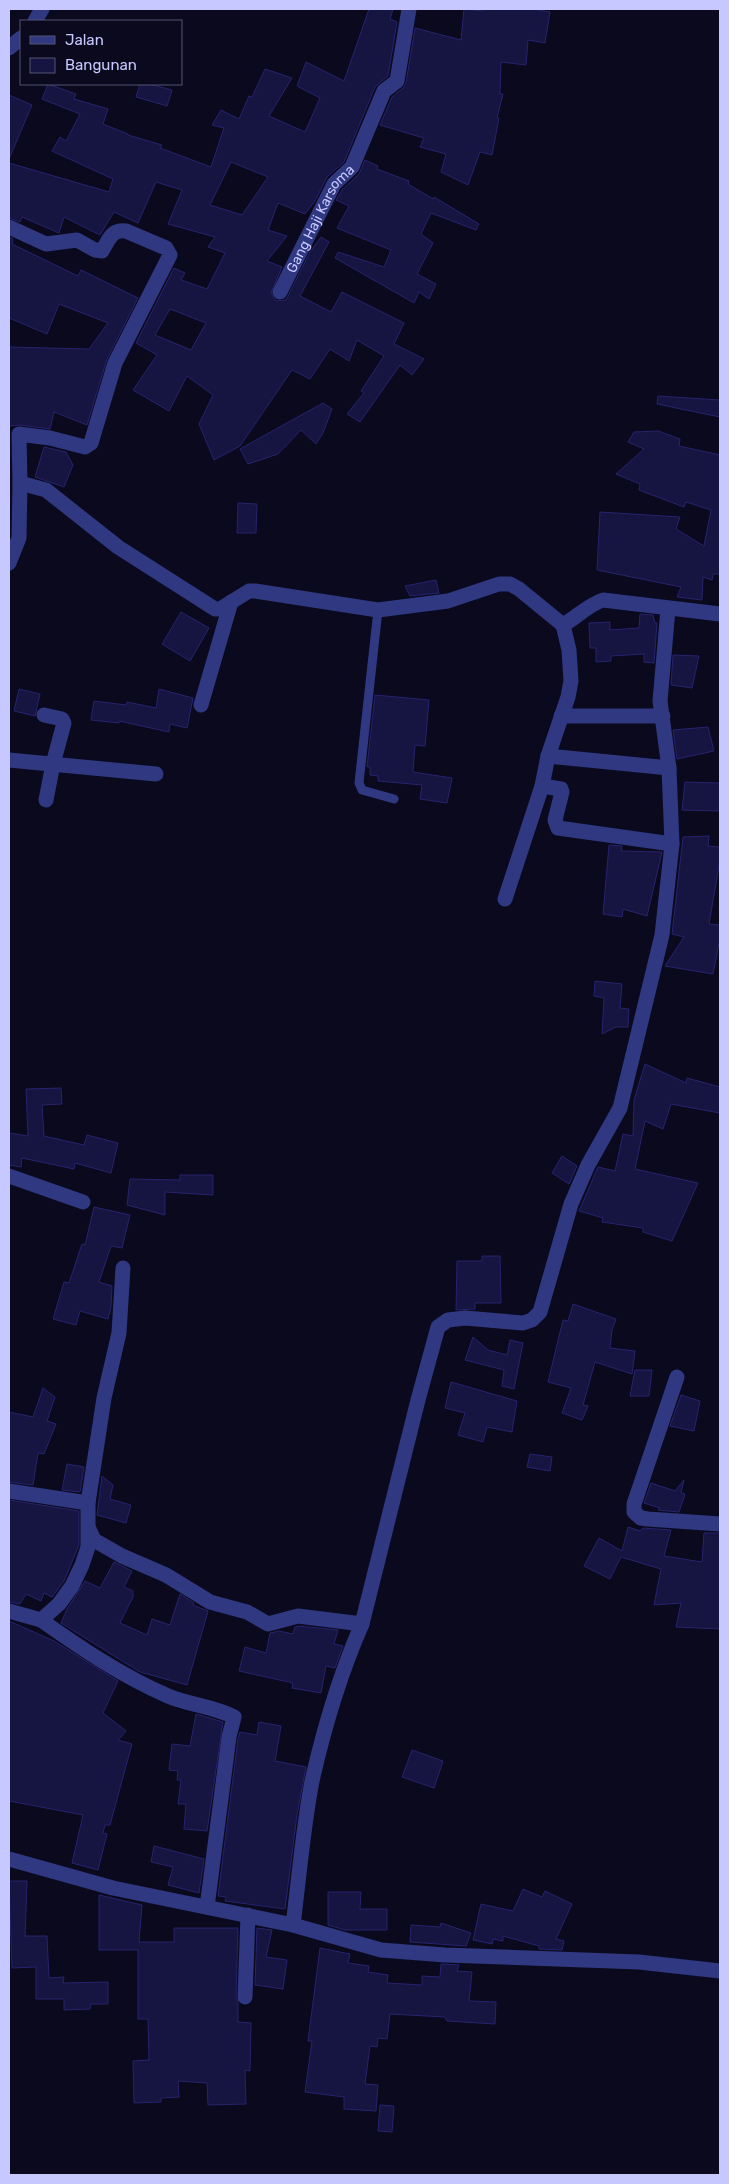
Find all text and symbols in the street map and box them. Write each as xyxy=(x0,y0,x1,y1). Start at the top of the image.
legend xyxy=(20,20,182,85)
text: Jalan xyxy=(65,31,104,49)
text: Bangunan xyxy=(65,56,137,74)
street label: Gang Haji Karsoma xyxy=(283,161,358,275)

